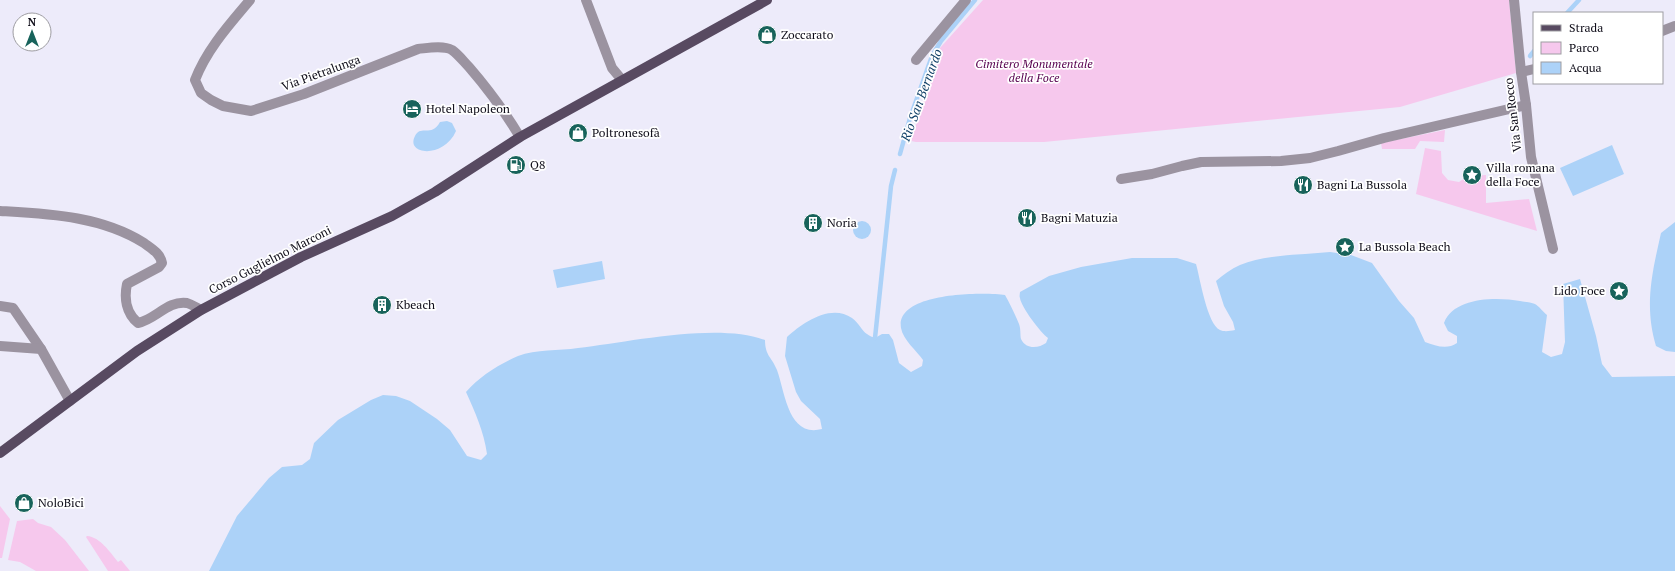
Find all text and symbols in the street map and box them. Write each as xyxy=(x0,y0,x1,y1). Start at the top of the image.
north arrow xyxy=(12,12,52,52)
legend xyxy=(1533,12,1663,84)
text: N xyxy=(28,15,37,29)
text: Strada xyxy=(1569,20,1603,35)
shop icon: Zoccarato xyxy=(756,24,778,46)
place label: Zoccarato xyxy=(781,27,834,42)
text: Parco xyxy=(1569,40,1599,55)
water label: Rio San Bernardo xyxy=(896,46,946,145)
street label: Via Pietralunga xyxy=(279,51,362,94)
park label: Cimitero Monumentale della Foce xyxy=(975,56,1093,85)
text: Acqua xyxy=(1569,60,1602,75)
street label: Via San Rocco xyxy=(1500,77,1525,153)
hotel icon: Hotel Napoleon xyxy=(401,98,423,120)
place label: Hotel Napoleon xyxy=(426,101,510,116)
shop icon: Poltronesofà xyxy=(567,122,589,144)
place label: Poltronesofà xyxy=(592,125,660,140)
fuel station icon: Q8 xyxy=(505,154,527,176)
place label: Q8 xyxy=(530,157,545,172)
place label: Villa romana della Foce xyxy=(1486,160,1555,189)
place icon: Villa romana della Foce xyxy=(1461,164,1483,186)
restaurant icon: Bagni La Bussola xyxy=(1292,174,1314,196)
place label: Bagni La Bussola xyxy=(1317,177,1407,192)
restaurant icon: Bagni Matuzia xyxy=(1016,207,1038,229)
place label: Bagni Matuzia xyxy=(1041,210,1118,225)
building icon: Noria xyxy=(802,212,824,234)
place label: Noria xyxy=(827,215,857,230)
street label: Corso Guglielmo Marconi xyxy=(206,222,334,297)
place icon: La Bussola Beach xyxy=(1334,236,1356,258)
place label: La Bussola Beach xyxy=(1359,239,1451,254)
place icon: Lido Foce xyxy=(1608,280,1630,302)
place label: Lido Foce xyxy=(1554,283,1605,298)
building icon: Kbeach xyxy=(371,294,393,316)
place label: Kbeach xyxy=(396,297,435,312)
shop icon: NoloBici xyxy=(13,492,35,514)
place label: NoloBici xyxy=(38,495,84,510)

